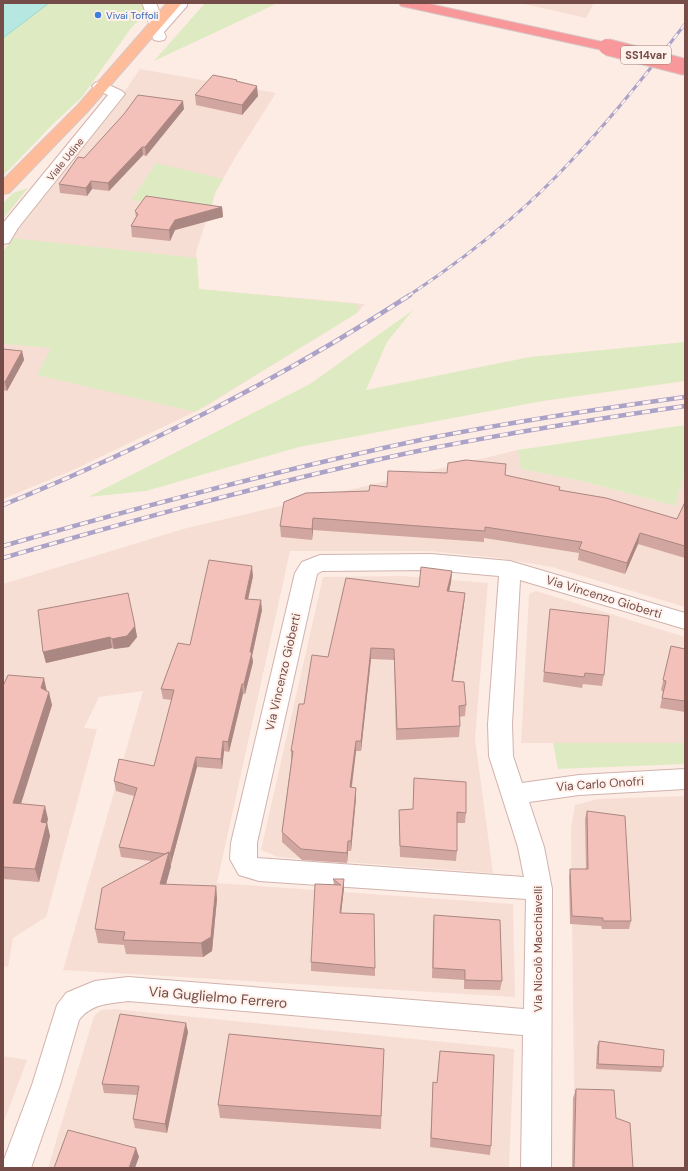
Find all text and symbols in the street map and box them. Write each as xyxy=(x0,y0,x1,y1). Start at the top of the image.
place label: Vivai Toffoli xyxy=(106,9,158,22)
marker: Vivai Toffoli xyxy=(93,10,103,20)
road number: SS14var xyxy=(621,46,671,64)
street label: Viale Udine xyxy=(44,135,87,184)
street label: Via Vincenzo Gioberti xyxy=(544,572,664,622)
street label: Via Vincenzo Gioberti xyxy=(262,612,304,732)
street label: Via Carlo Onofri xyxy=(556,773,645,795)
street label: Via Nicolò Macchiavelli xyxy=(530,886,546,1012)
street label: Via Guglielmo Ferrero xyxy=(148,982,288,1012)

